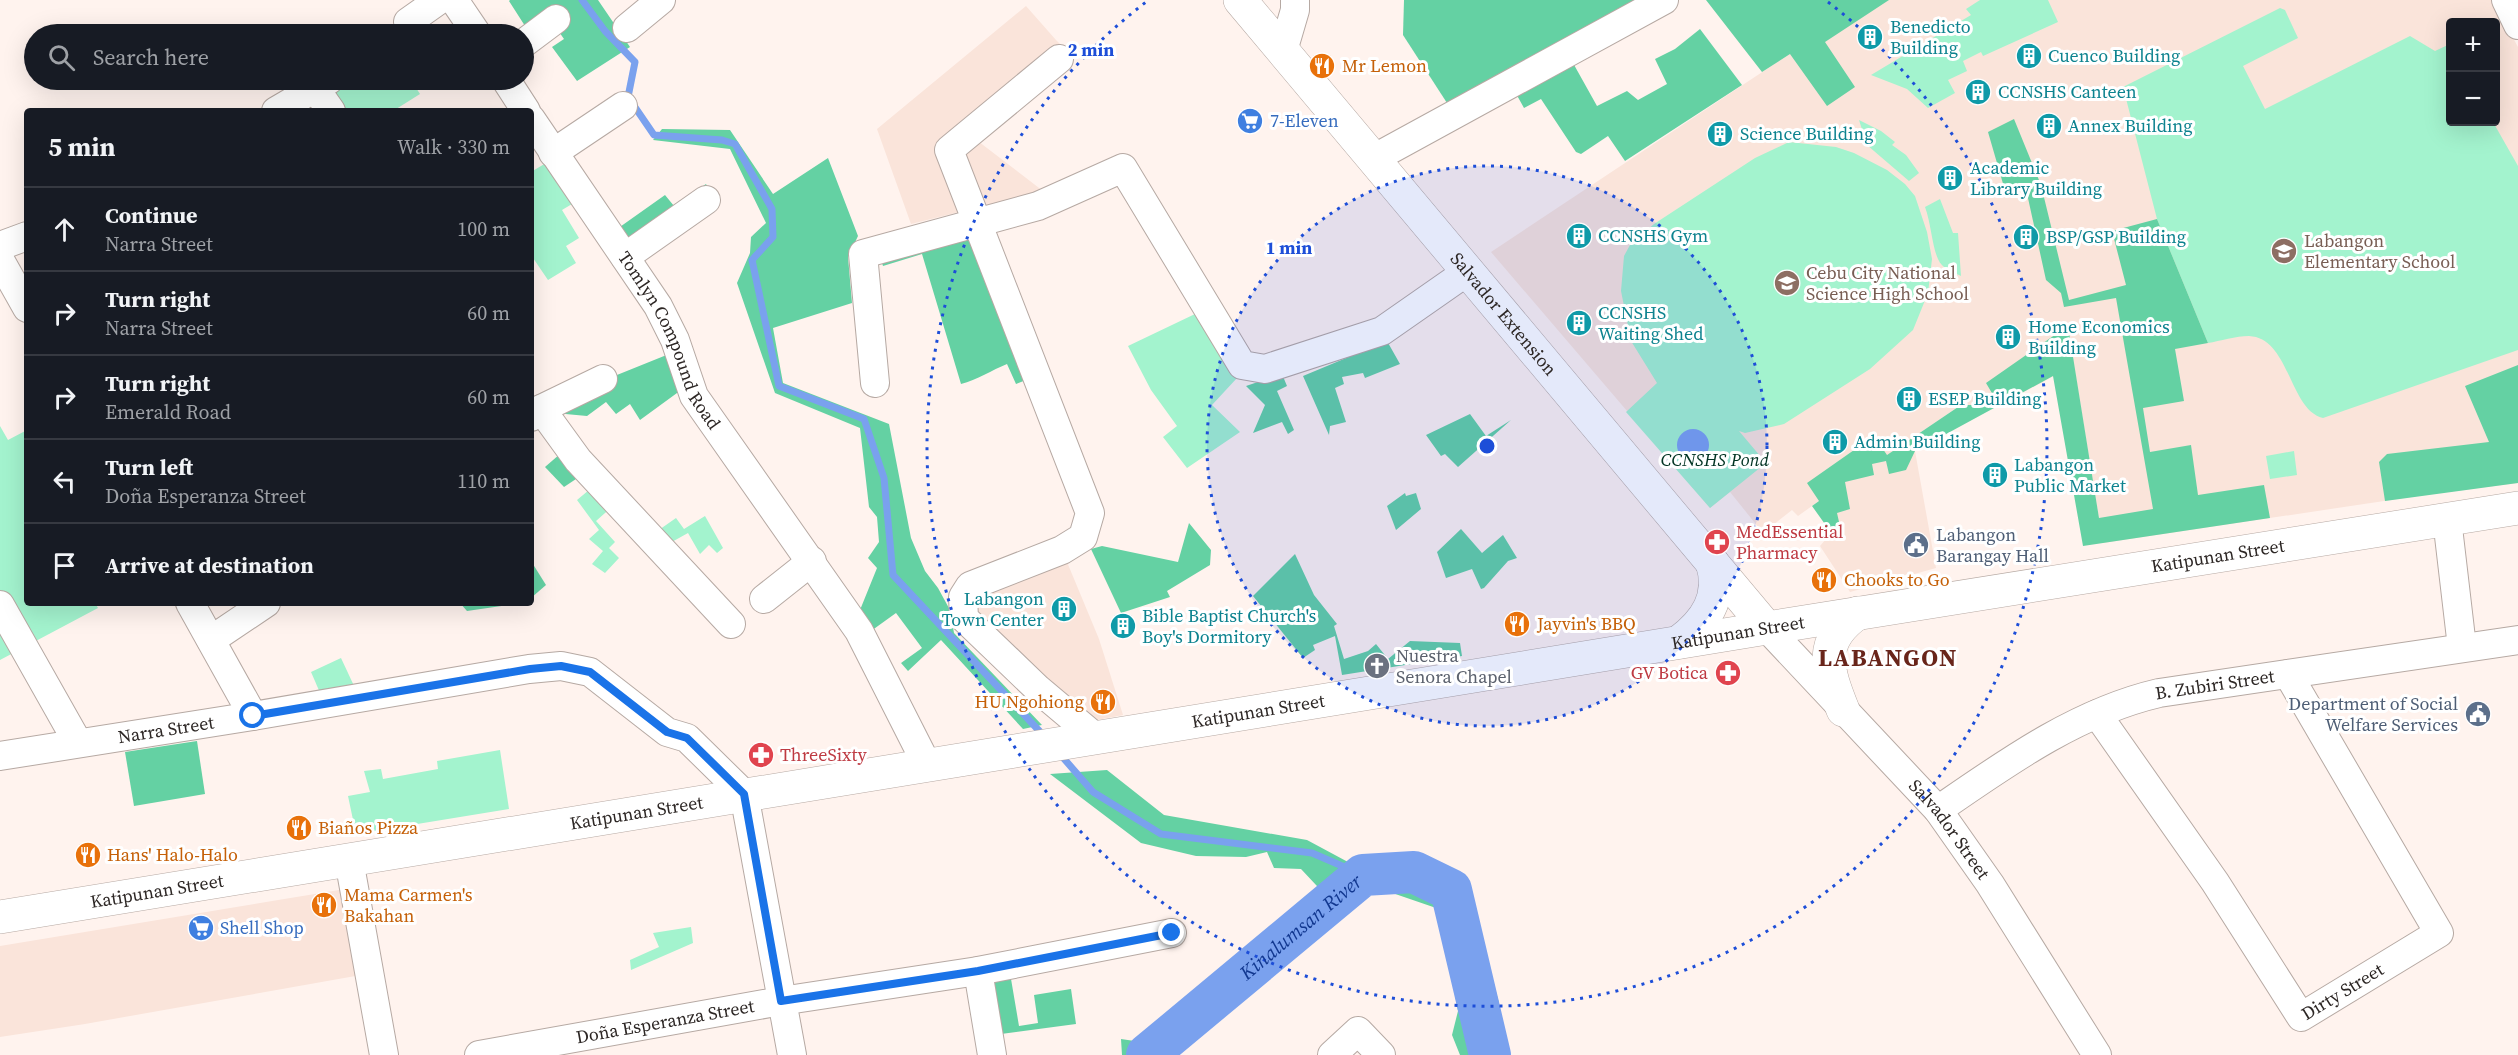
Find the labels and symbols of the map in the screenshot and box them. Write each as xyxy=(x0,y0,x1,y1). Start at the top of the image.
place label: Benedicto Building xyxy=(1890,14,1971,60)
building icon: Benedicto Building xyxy=(1855,22,1885,52)
text: 2 min xyxy=(1068,37,1114,62)
building icon: Cuenco Building xyxy=(2014,41,2044,71)
place label: Cuenco Building xyxy=(2048,43,2180,68)
restaurant icon: Mr Lemon xyxy=(1307,51,1337,81)
place label: Mr Lemon xyxy=(1342,53,1427,78)
building icon: CCNSHS Canteen xyxy=(1963,77,1993,107)
place label: CCNSHS Canteen xyxy=(1998,79,2137,104)
supermarket icon: 7-Eleven xyxy=(1235,106,1265,136)
place label: 7-Eleven xyxy=(1270,108,1339,133)
building icon: Annex Building xyxy=(2034,111,2064,141)
place label: Annex Building xyxy=(2068,113,2193,138)
building icon: Science Building xyxy=(1705,119,1735,149)
place label: Science Building xyxy=(1740,121,1874,146)
place label: Academic Library Building xyxy=(1970,155,2102,201)
building icon: Academic Library Building xyxy=(1935,163,1965,193)
building icon: CCNSHS Gym xyxy=(1564,221,1594,251)
building icon: BSP/GSP Building xyxy=(2011,222,2041,252)
place label: CCNSHS Gym xyxy=(1598,223,1708,248)
place label: BSP/GSP Building xyxy=(2046,224,2186,249)
place label: Labangon Elementary School xyxy=(2304,228,2455,274)
text: 1 min xyxy=(1266,235,1312,260)
school or university icon: Labangon Elementary School xyxy=(2269,236,2299,266)
street label: Tomlyn Compound Road xyxy=(612,246,727,434)
street label: Salvador Extension xyxy=(1445,247,1563,381)
place label: Cebu City National Science High School xyxy=(1806,260,1969,306)
school or university icon: Cebu City National Science High School xyxy=(1772,268,1802,298)
place label: CCNSHS Waiting Shed xyxy=(1598,300,1703,346)
building icon: CCNSHS Waiting Shed xyxy=(1564,308,1594,338)
place label: Home Economics Building xyxy=(2028,314,2170,360)
building icon: Home Economics Building xyxy=(1993,322,2023,352)
building icon: ESEP Building xyxy=(1894,384,1924,414)
place label: ESEP Building xyxy=(1928,386,2042,411)
building icon: Admin Building xyxy=(1820,427,1850,457)
place label: Admin Building xyxy=(1854,429,1980,454)
centre of rings xyxy=(1477,436,1497,456)
park label: CCNSHS Pond xyxy=(1661,447,1770,472)
place label: Labangon Public Market xyxy=(2014,452,2126,498)
building icon: Labangon Public Market xyxy=(1980,460,2010,490)
place label: MedEssential Pharmacy xyxy=(1736,519,1843,565)
place label: Labangon Barangay Hall xyxy=(1936,522,2049,568)
pharmacy icon: MedEssential Pharmacy xyxy=(1702,527,1732,557)
public building icon: Labangon Barangay Hall xyxy=(1901,530,1931,560)
street label: Katipunan Street xyxy=(2149,532,2286,578)
restaurant icon: Chooks to Go xyxy=(1809,565,1839,595)
place label: Chooks to Go xyxy=(1844,567,1950,592)
place label: Labangon Town Center xyxy=(942,586,1044,632)
building icon: Labangon Town Center xyxy=(1049,594,1079,624)
place label: Bible Baptist Church's Boy's Dormitory xyxy=(1142,603,1316,649)
restaurant icon: Jayvin's BBQ xyxy=(1502,609,1532,639)
street label: Katipunan Street xyxy=(1669,609,1806,655)
building icon: Bible Baptist Church's Boy's Dormitory xyxy=(1108,611,1138,641)
place label: Jayvin's BBQ xyxy=(1536,611,1636,636)
district label: LABANGON xyxy=(1818,641,1958,674)
place label: Nuestra Senora Chapel xyxy=(1396,643,1512,689)
church icon: Nuestra Senora Chapel xyxy=(1362,651,1392,681)
pharmacy icon: GV Botica xyxy=(1713,658,1743,688)
place label: GV Botica xyxy=(1631,660,1709,685)
street label: B. Zubiri Street xyxy=(2153,663,2276,705)
restaurant icon: HU Ngohiong xyxy=(1088,687,1118,717)
street label: Katipunan Street xyxy=(1190,687,1327,734)
place label: HU Ngohiong xyxy=(975,689,1084,714)
place label: Department of Social Welfare Services xyxy=(2288,691,2458,737)
public building icon: Department of Social Welfare Services xyxy=(2463,699,2493,729)
route start xyxy=(239,702,265,728)
street label: Narra Street xyxy=(116,709,216,749)
pharmacy icon: ThreeSixty xyxy=(746,740,776,770)
place label: ThreeSixty xyxy=(780,742,867,767)
street label: Salvador Street xyxy=(1903,774,1996,884)
street label: Katipunan Street xyxy=(568,789,705,836)
restaurant icon: Biaños Pizza xyxy=(284,813,314,843)
place label: Biaños Pizza xyxy=(318,815,419,840)
restaurant icon: Hans' Halo-Halo xyxy=(73,840,103,870)
place label: Hans' Halo-Halo xyxy=(107,842,238,867)
water label: Kinalumsan River xyxy=(1233,867,1369,987)
street label: Katipunan Street xyxy=(88,868,225,914)
place label: Mama Carmen's Bakahan xyxy=(344,882,473,928)
restaurant icon: Mama Carmen's Bakahan xyxy=(309,890,339,920)
supermarket icon: Shell Shop xyxy=(186,913,216,943)
place label: Shell Shop xyxy=(220,915,304,940)
route end xyxy=(1158,919,1184,945)
street label: Dirty Street xyxy=(2296,957,2388,1026)
street label: Doña Esperanza Street xyxy=(574,993,756,1049)

